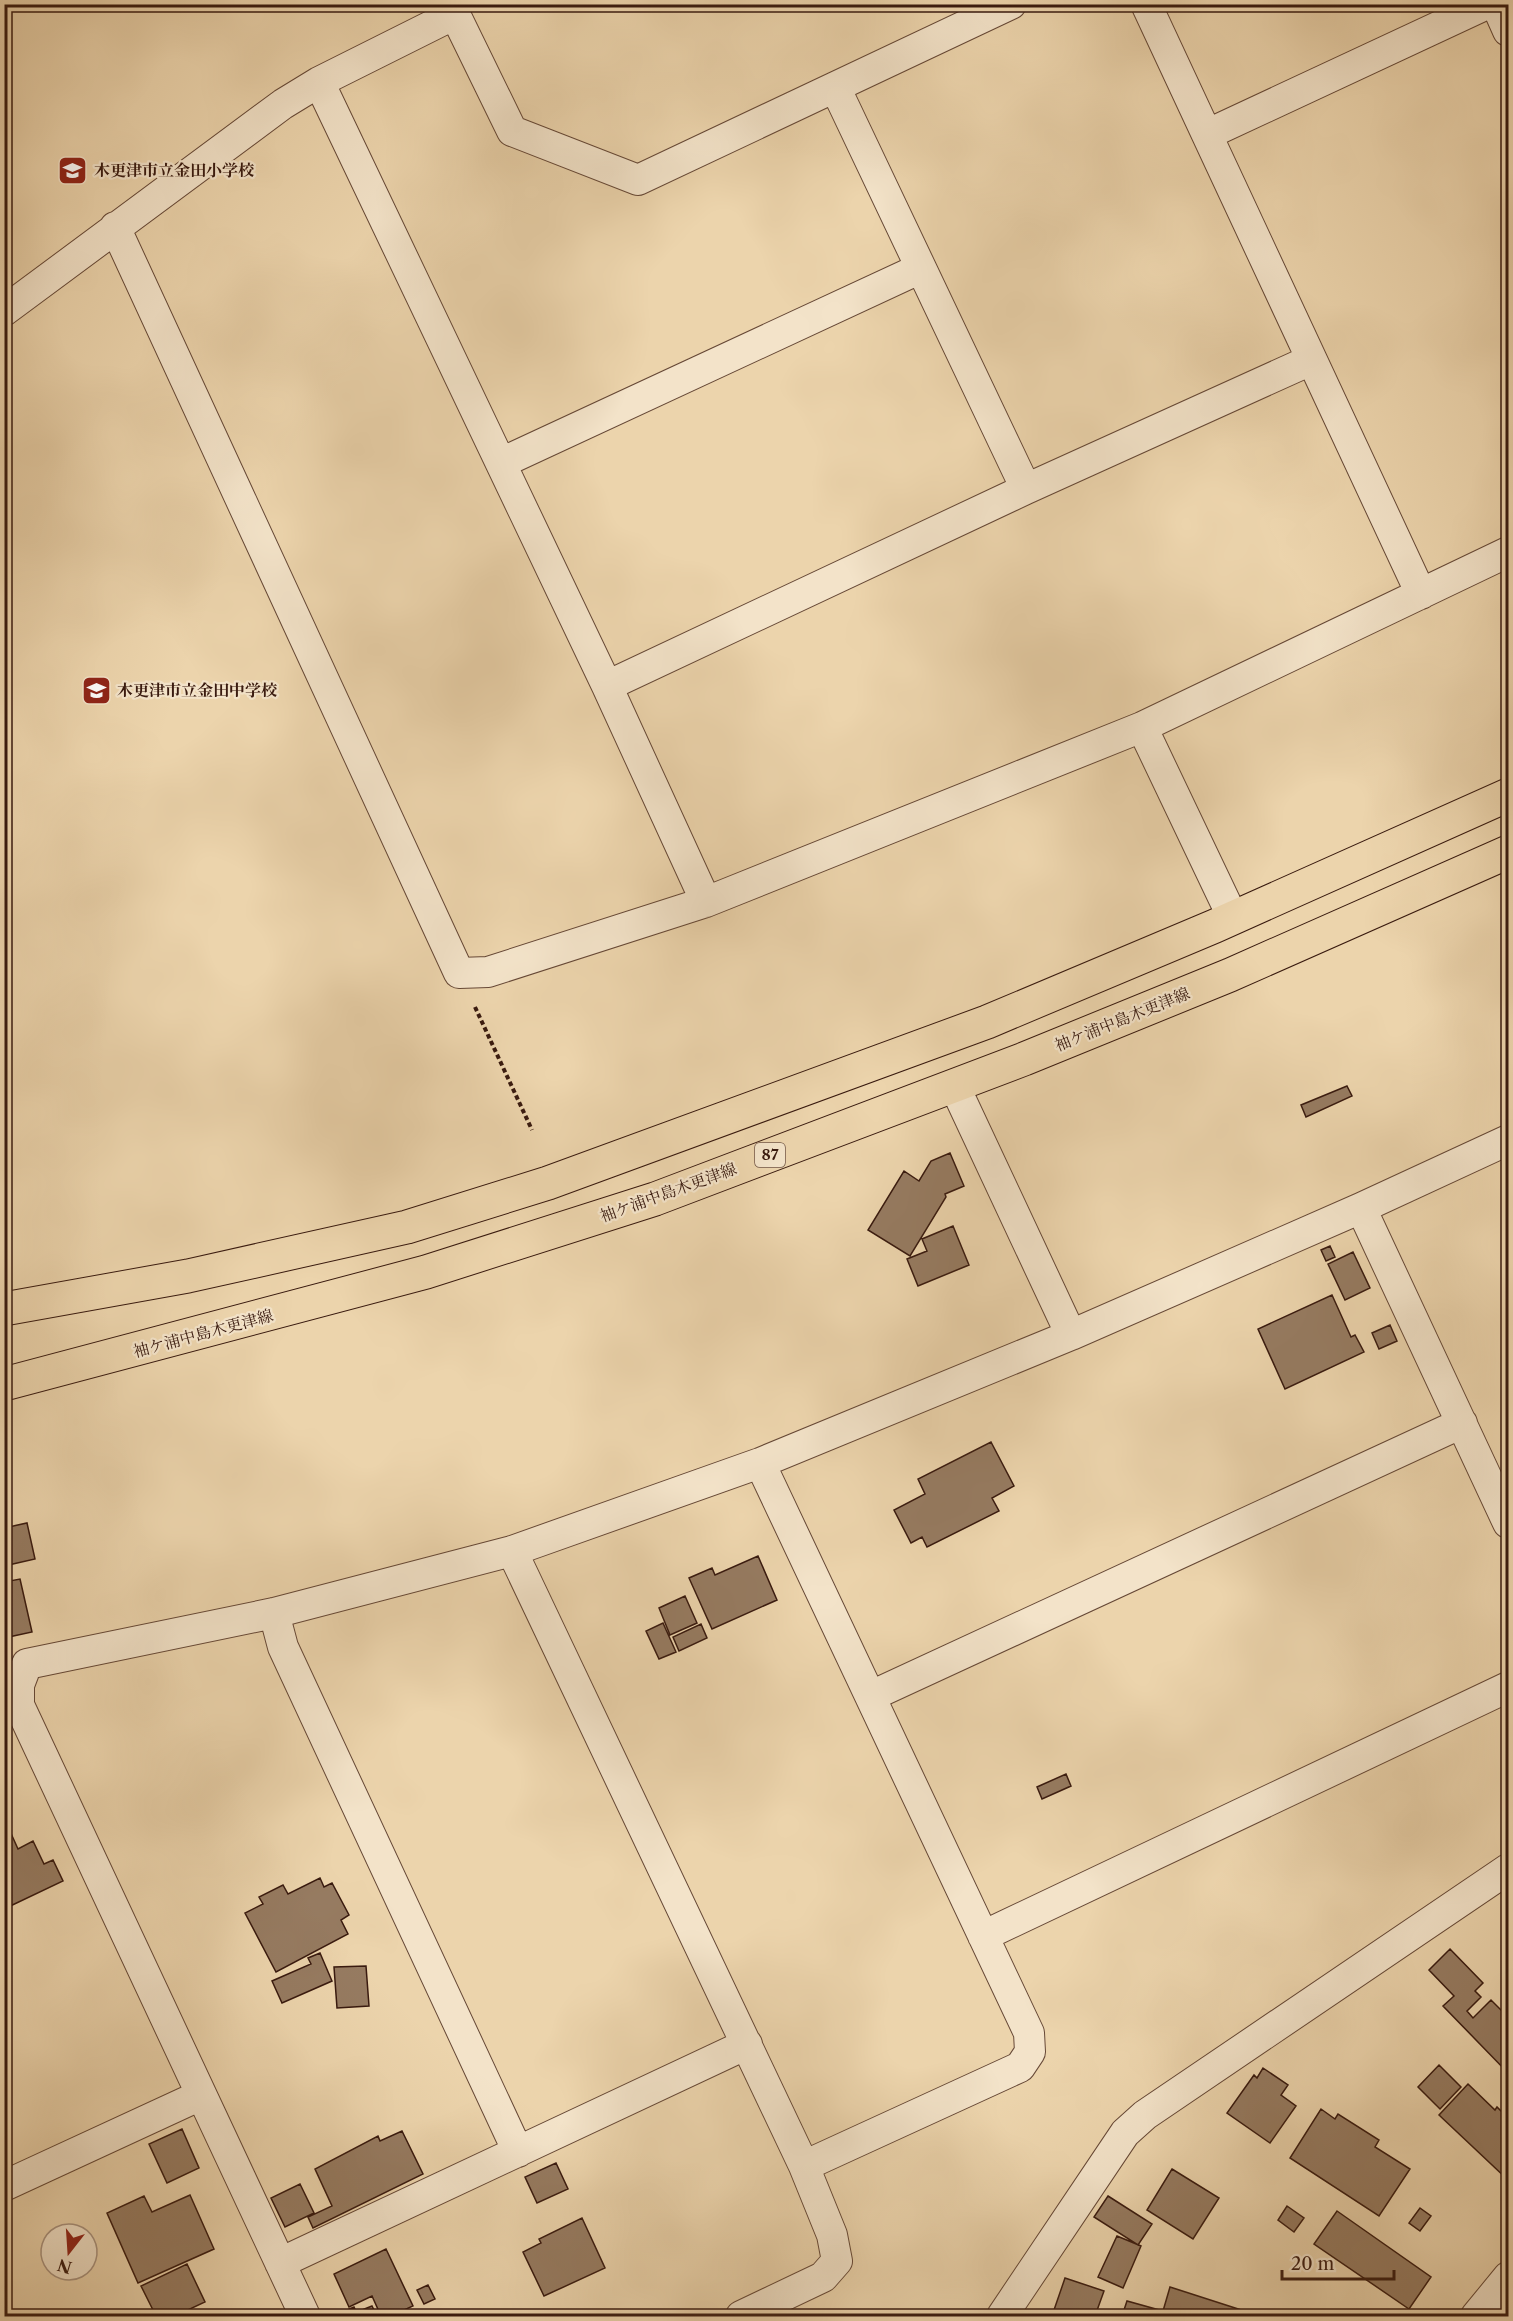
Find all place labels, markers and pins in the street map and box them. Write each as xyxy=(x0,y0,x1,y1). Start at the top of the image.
school or university icon: 木更津市立金田小学校 xyxy=(57,154,89,186)
place label: 木更津市立金田小学校 xyxy=(94,160,255,180)
school or university icon: 木更津市立金田中学校 xyxy=(80,674,112,706)
place label: 木更津市立金田中学校 xyxy=(117,680,278,700)

